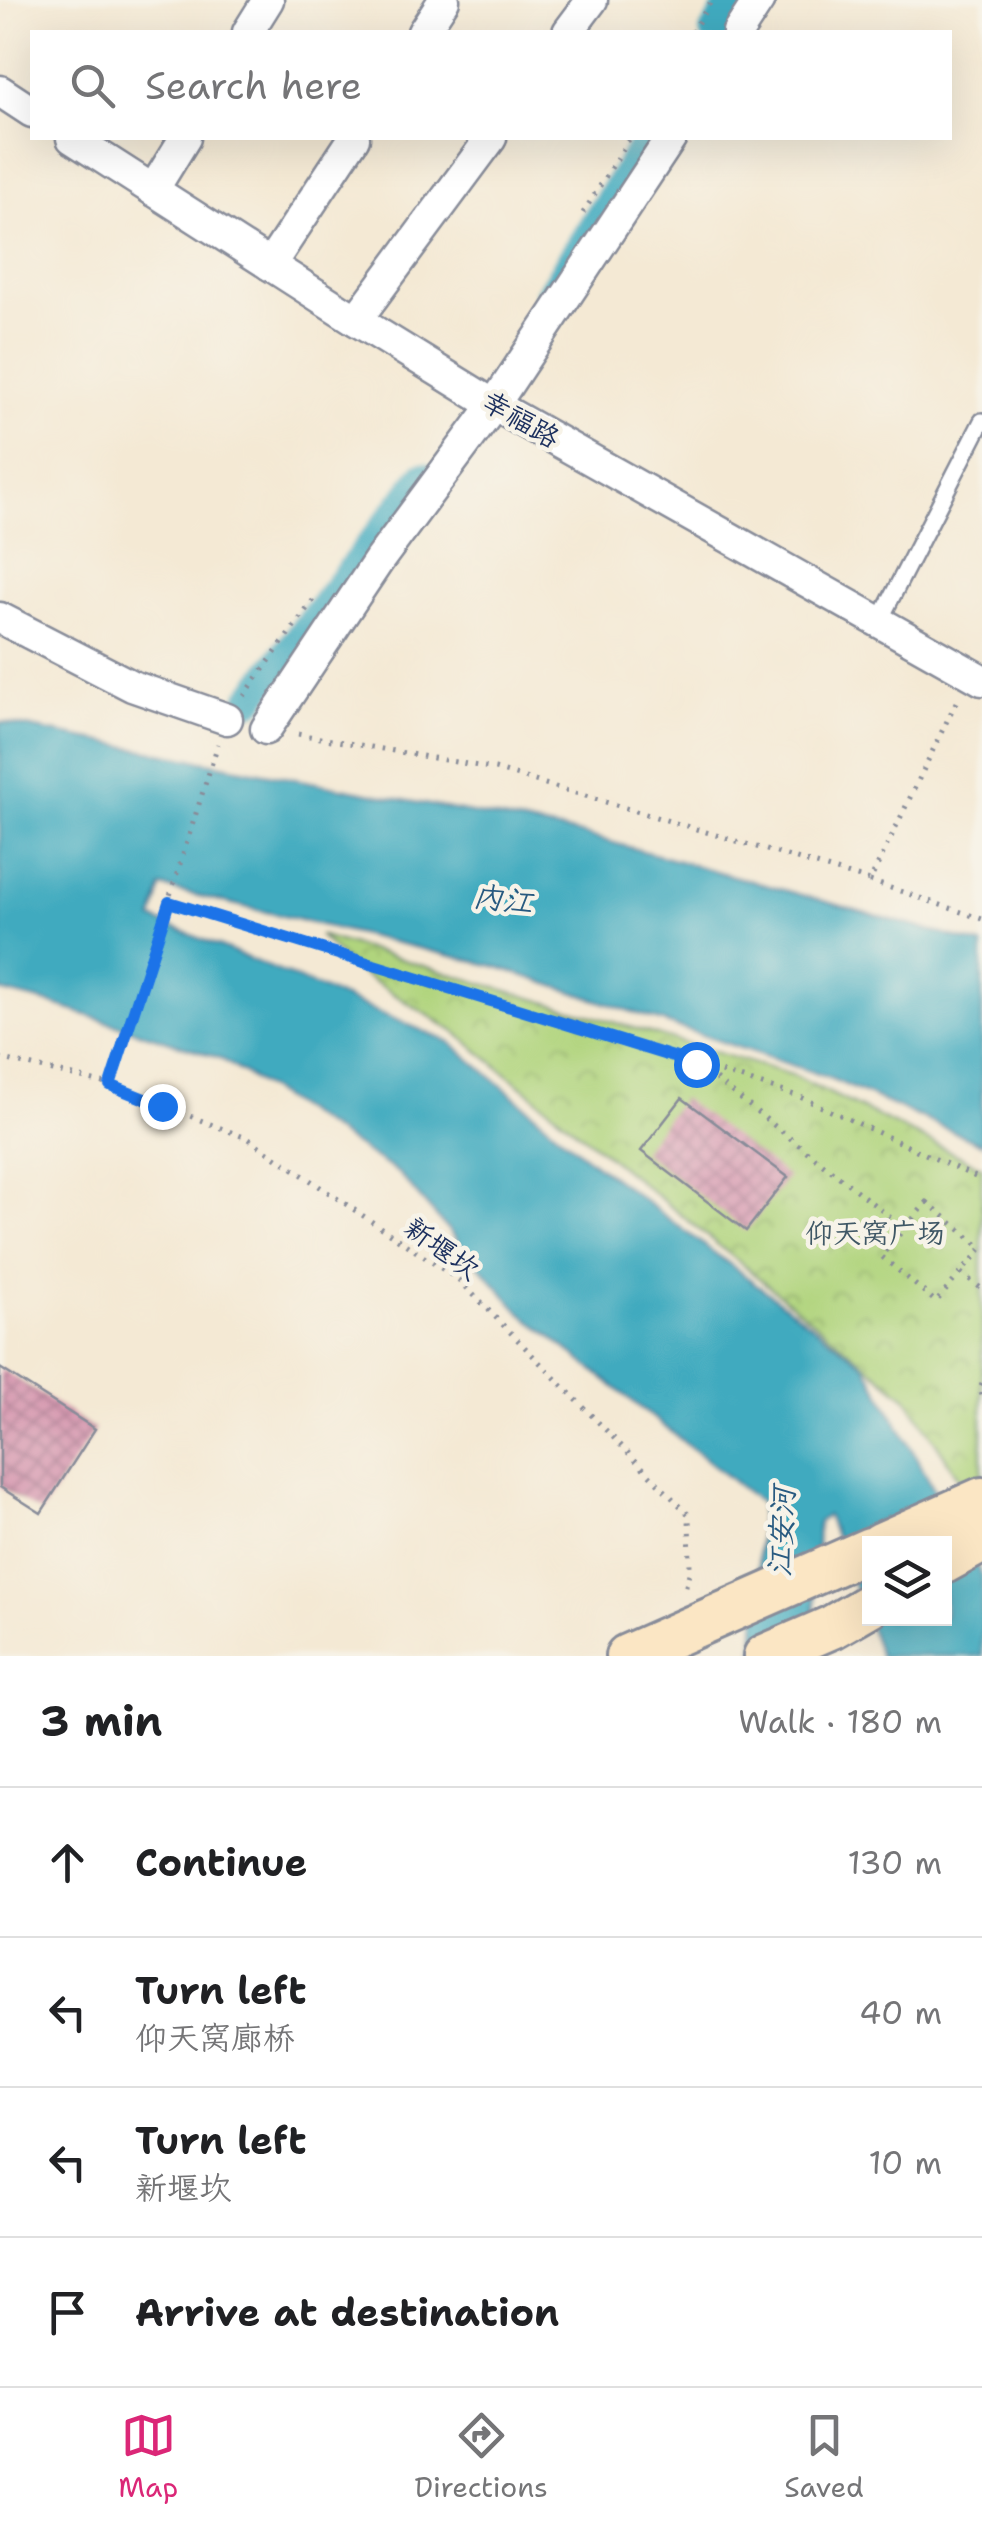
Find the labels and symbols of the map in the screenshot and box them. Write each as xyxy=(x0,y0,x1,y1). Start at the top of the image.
street label: 幸福路 xyxy=(475,382,567,456)
water label: 内江 xyxy=(471,875,537,923)
route start xyxy=(674,1042,720,1088)
route end xyxy=(140,1084,186,1130)
street label: 新堰坎 xyxy=(397,1208,487,1288)
park label: 仰天窝广场 xyxy=(805,1214,945,1252)
water label: 江安河 xyxy=(758,1481,804,1578)

